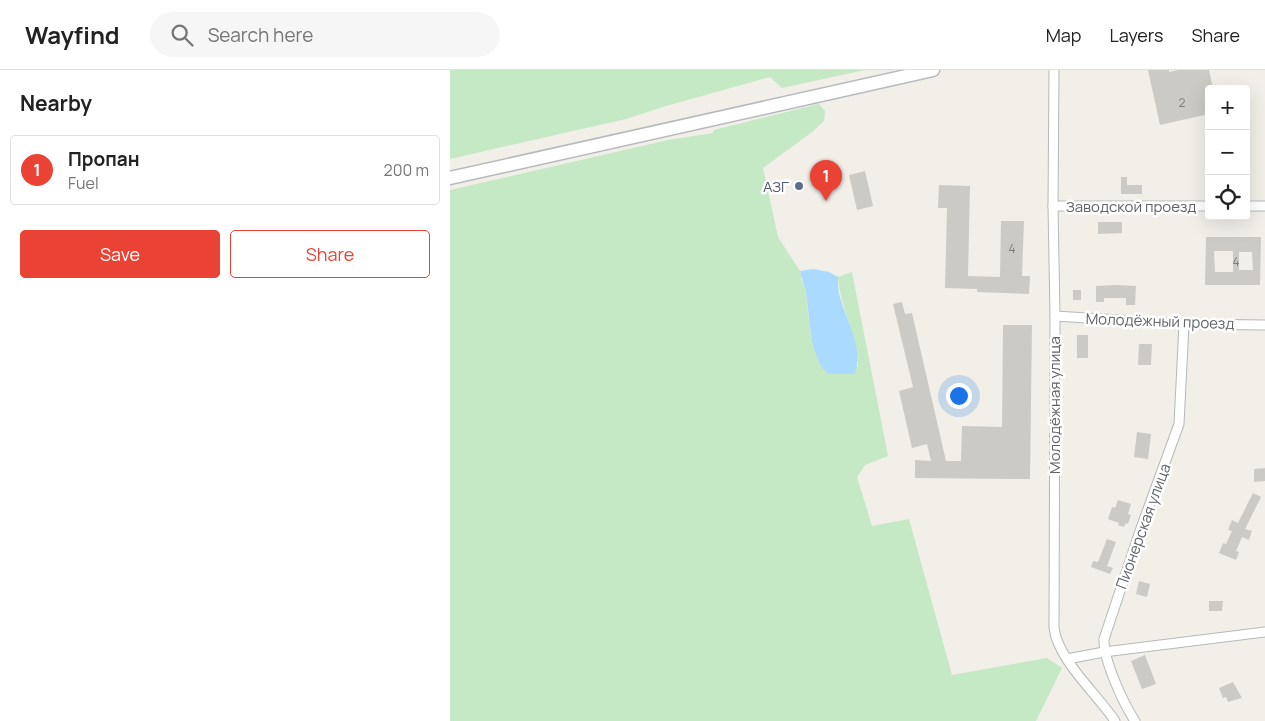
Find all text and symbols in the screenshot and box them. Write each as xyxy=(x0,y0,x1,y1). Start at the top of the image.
search box xyxy=(150,12,500,57)
text: Wayfind xyxy=(25,18,120,51)
icon: search xyxy=(168,21,196,49)
text: Search here xyxy=(208,22,313,48)
text: Map xyxy=(1046,23,1081,47)
text: Layers xyxy=(1109,23,1163,47)
text: Share xyxy=(1191,23,1240,47)
map controls xyxy=(1205,85,1250,220)
button: + xyxy=(1205,85,1250,130)
text: Nearby xyxy=(20,89,92,117)
house number: 2 xyxy=(1179,94,1186,111)
button: − xyxy=(1205,130,1250,175)
text: Пропан xyxy=(68,146,140,172)
text: 1 xyxy=(33,159,41,181)
text: 200 m xyxy=(384,159,429,181)
pin: 1 xyxy=(810,160,842,201)
text: Fuel xyxy=(68,172,99,194)
button: locate xyxy=(1205,175,1250,220)
place label: АЗГ xyxy=(763,176,789,197)
marker: АЗГ xyxy=(793,180,805,192)
street label: Заводской проезд xyxy=(1066,196,1196,217)
button: Save xyxy=(20,230,220,278)
button: Share xyxy=(230,230,430,278)
house number: 4 xyxy=(1008,240,1016,257)
house number: 4 xyxy=(1232,253,1240,270)
street label: Молодёжный проезд xyxy=(1085,308,1235,334)
street label: Молодёжная улица xyxy=(1044,336,1065,474)
your location xyxy=(946,383,972,409)
street label: Пионерская улица xyxy=(1111,460,1175,592)

